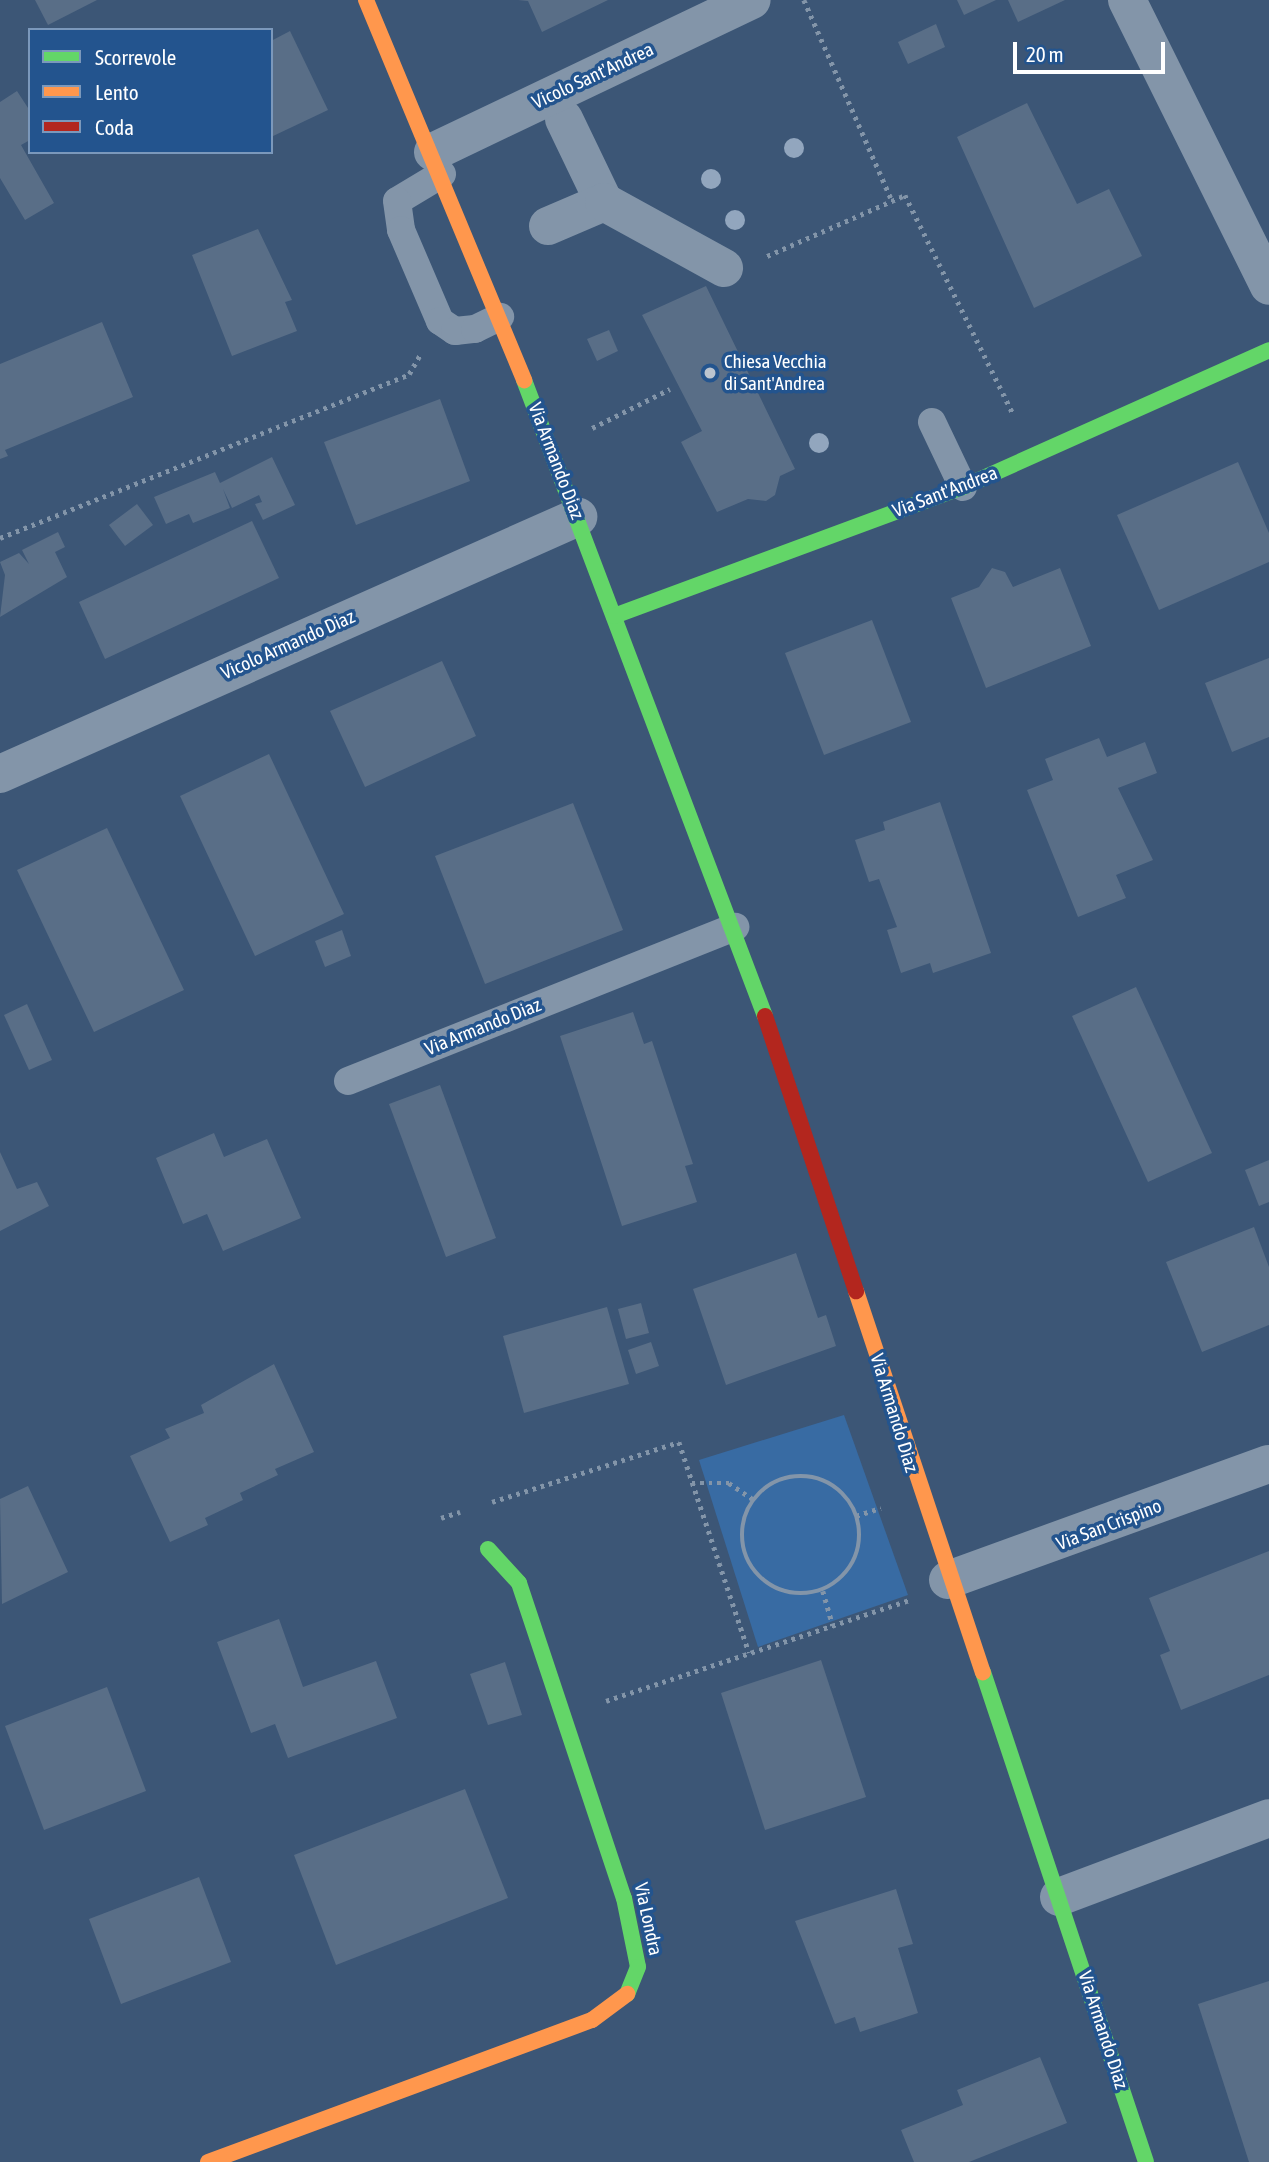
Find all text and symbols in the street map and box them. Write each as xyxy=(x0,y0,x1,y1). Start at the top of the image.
legend xyxy=(28,28,273,154)
scale bar xyxy=(1017,28,1169,72)
street label: Vicolo Sant'Andrea xyxy=(529,38,657,114)
text: 20 m xyxy=(1026,42,1064,66)
text: Scorrevole xyxy=(95,45,176,69)
text: Lento xyxy=(95,80,139,104)
text: Coda xyxy=(95,115,134,139)
place label: Chiesa Vecchia di Sant'Andrea xyxy=(724,351,827,395)
marker: Chiesa Vecchia di Sant'Andrea xyxy=(702,365,718,381)
street label: Via Armando Diaz xyxy=(523,400,589,522)
street label: Via Sant'Andrea xyxy=(889,462,1001,522)
street label: Vicolo Armando Diaz xyxy=(218,605,358,685)
street label: Via Armando Diaz xyxy=(422,993,544,1061)
street label: Via Armando Diaz xyxy=(865,1351,923,1475)
street label: Via San Crispino xyxy=(1053,1495,1165,1555)
street label: Via Londra xyxy=(629,1881,667,1957)
street label: Via Armando Diaz xyxy=(1073,1968,1133,2092)

